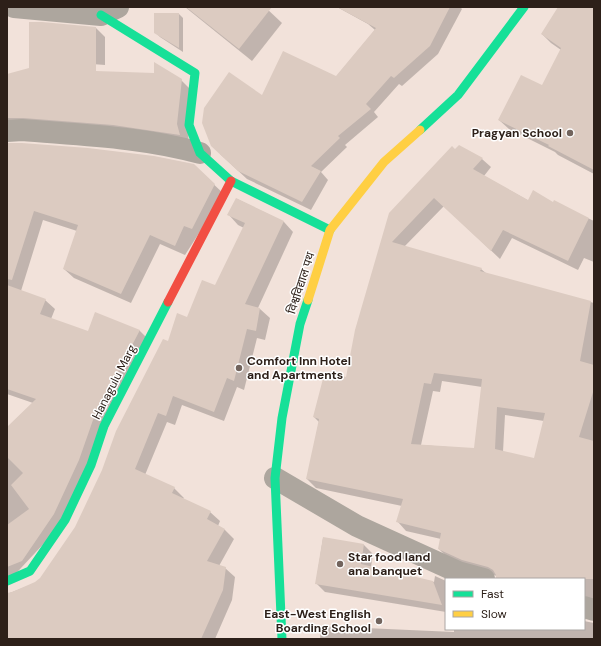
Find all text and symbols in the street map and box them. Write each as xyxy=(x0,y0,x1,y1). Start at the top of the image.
place label: Pragyan School xyxy=(472,125,562,141)
marker: Pragyan School xyxy=(565,128,575,138)
street label: विश्वविद्याल पथ xyxy=(283,250,319,316)
street label: Hanagulu Marg xyxy=(88,342,140,422)
place label: Comfort Inn Hotel and Apartments xyxy=(247,353,351,383)
marker: Comfort Inn Hotel and Apartments xyxy=(234,363,244,373)
place label: Star food land ana banquet xyxy=(348,549,430,579)
marker: Star food land ana banquet xyxy=(335,559,345,569)
legend xyxy=(445,578,585,630)
text: Fast xyxy=(481,586,504,602)
place label: East-West English Boarding School xyxy=(264,606,371,636)
text: Slow xyxy=(481,606,507,622)
marker: East-West English Boarding School xyxy=(374,616,384,626)

